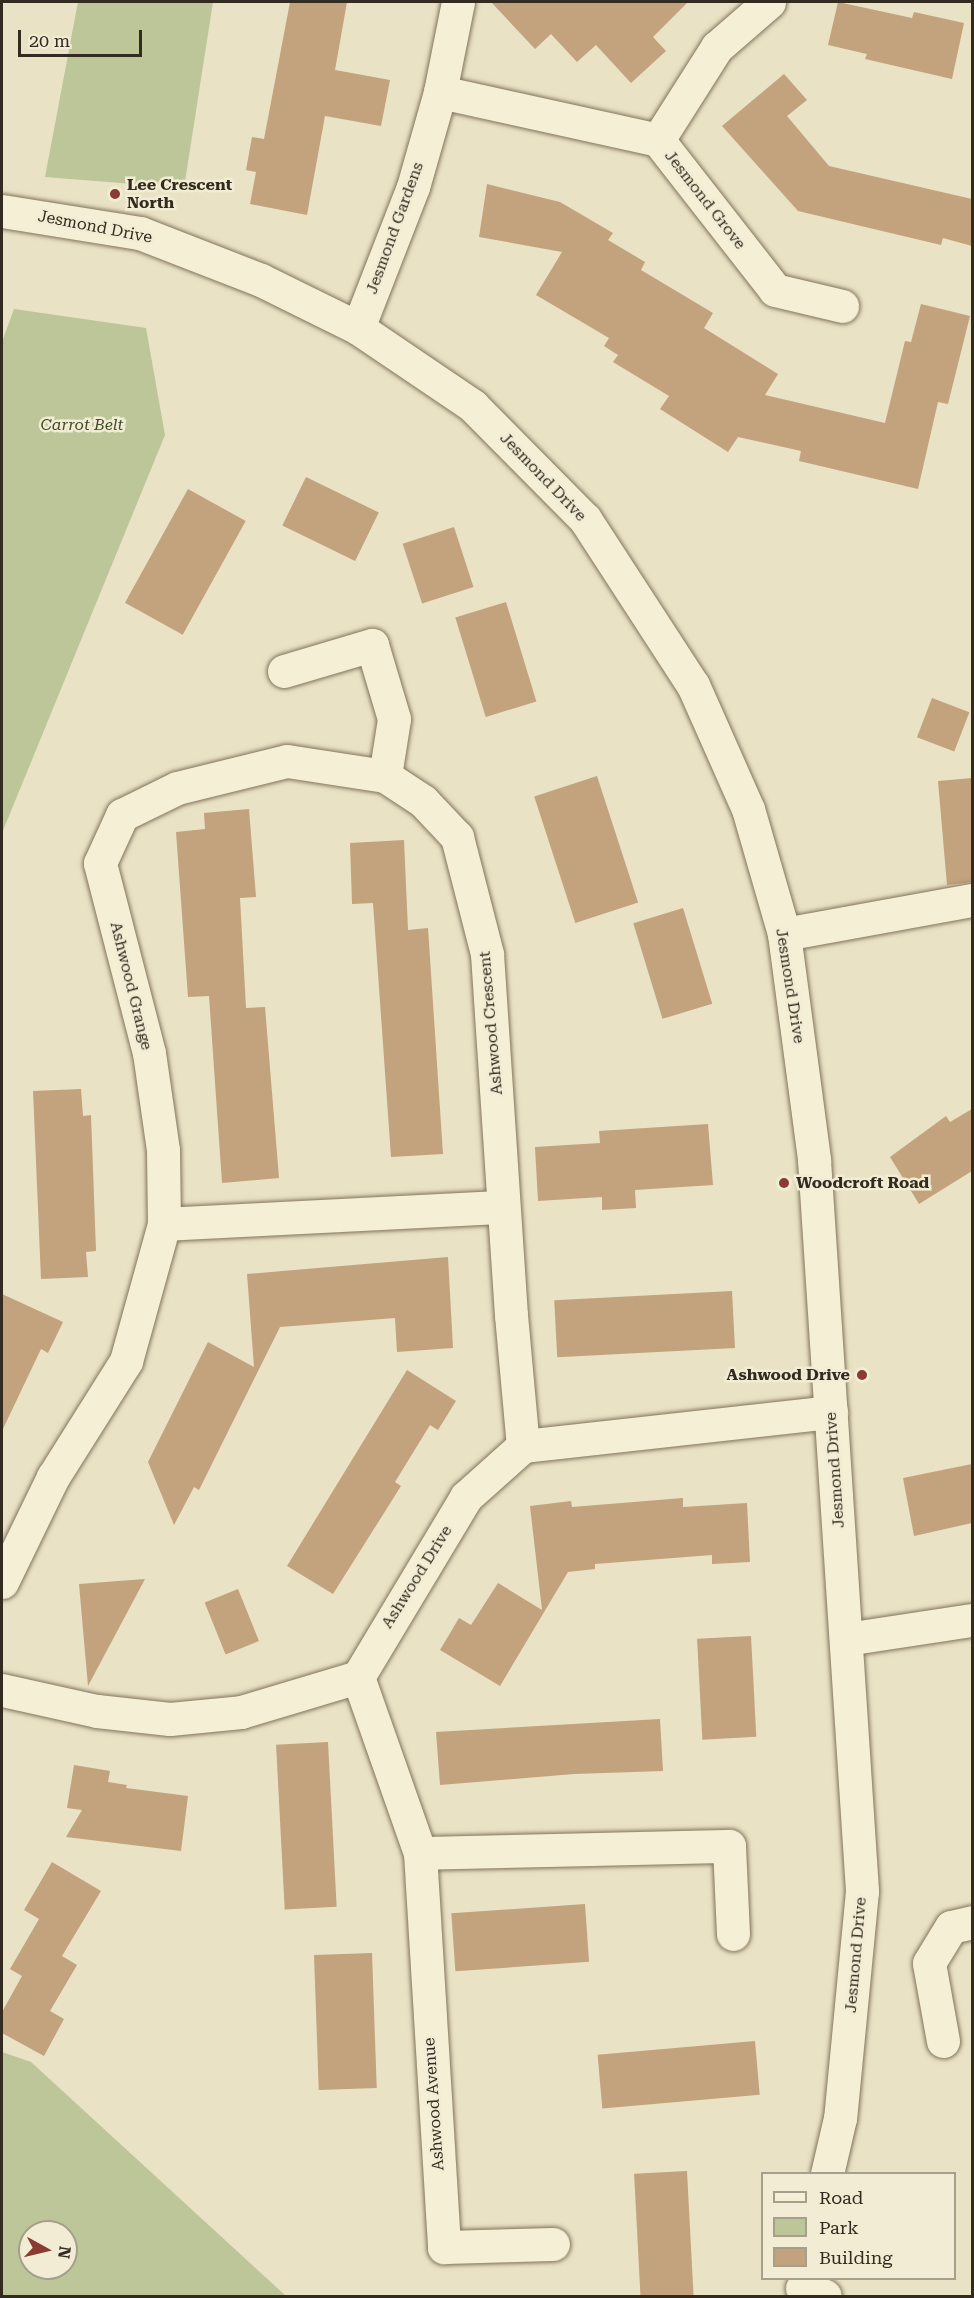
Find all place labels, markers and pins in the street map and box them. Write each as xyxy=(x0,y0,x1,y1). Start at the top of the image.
place label: Lee Crescent North xyxy=(127,175,232,213)
marker: Lee Crescent North xyxy=(108,187,122,201)
place label: Woodcroft Road xyxy=(796,1173,929,1193)
marker: Woodcroft Road xyxy=(777,1176,791,1190)
place label: Ashwood Drive xyxy=(727,1365,850,1385)
marker: Ashwood Drive xyxy=(855,1368,869,1382)

